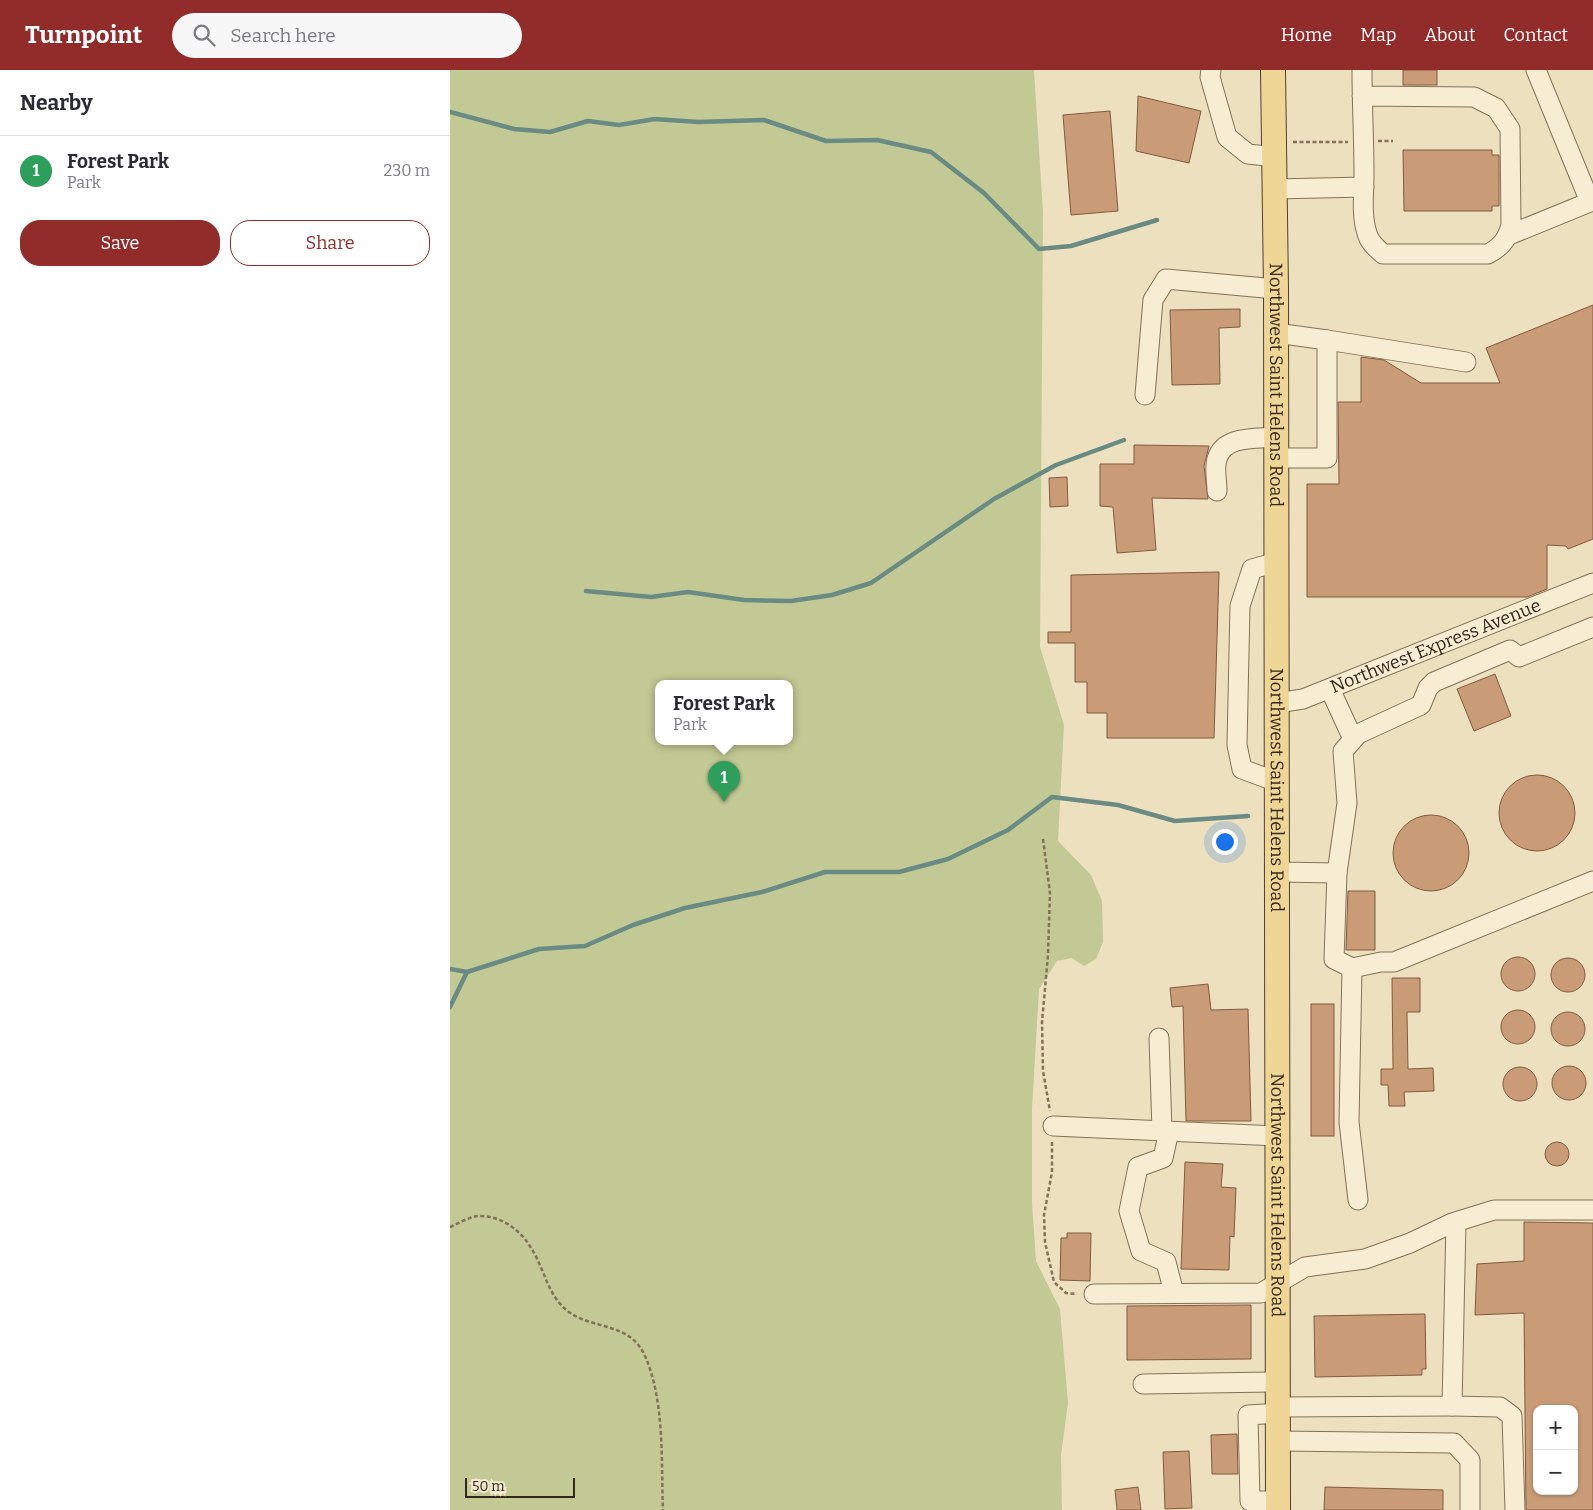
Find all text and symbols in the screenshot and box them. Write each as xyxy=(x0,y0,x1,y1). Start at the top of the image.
search box xyxy=(172,13,522,58)
text: Turnpoint xyxy=(25,21,142,49)
icon: search xyxy=(190,21,218,49)
text: Search here xyxy=(230,24,336,47)
text: Home xyxy=(1281,24,1332,46)
text: Map xyxy=(1360,24,1396,46)
text: About xyxy=(1424,24,1475,46)
text: Contact xyxy=(1503,24,1568,46)
text: Nearby xyxy=(20,90,93,116)
text: Forest Park xyxy=(67,150,169,173)
text: 1 xyxy=(33,161,39,180)
text: 230 m xyxy=(383,161,430,180)
text: Park xyxy=(67,173,101,192)
button: Save xyxy=(20,220,220,266)
button: Share xyxy=(230,220,430,266)
street label: Northwest Saint Helens Road xyxy=(1265,263,1287,507)
street label: Northwest Express Avenue xyxy=(1327,594,1544,698)
street label: Northwest Saint Helens Road xyxy=(1266,668,1288,912)
popup xyxy=(655,680,793,745)
text: Forest Park xyxy=(673,692,775,715)
text: Park xyxy=(673,715,707,734)
pin: 1 xyxy=(708,761,740,802)
your location xyxy=(1212,829,1238,855)
street label: Northwest Saint Helens Road xyxy=(1266,1073,1289,1317)
map controls xyxy=(1533,1405,1578,1495)
button: + xyxy=(1533,1405,1578,1450)
button: − xyxy=(1533,1450,1578,1495)
scale bar xyxy=(465,1475,575,1498)
text: 50 m xyxy=(472,1478,505,1495)

